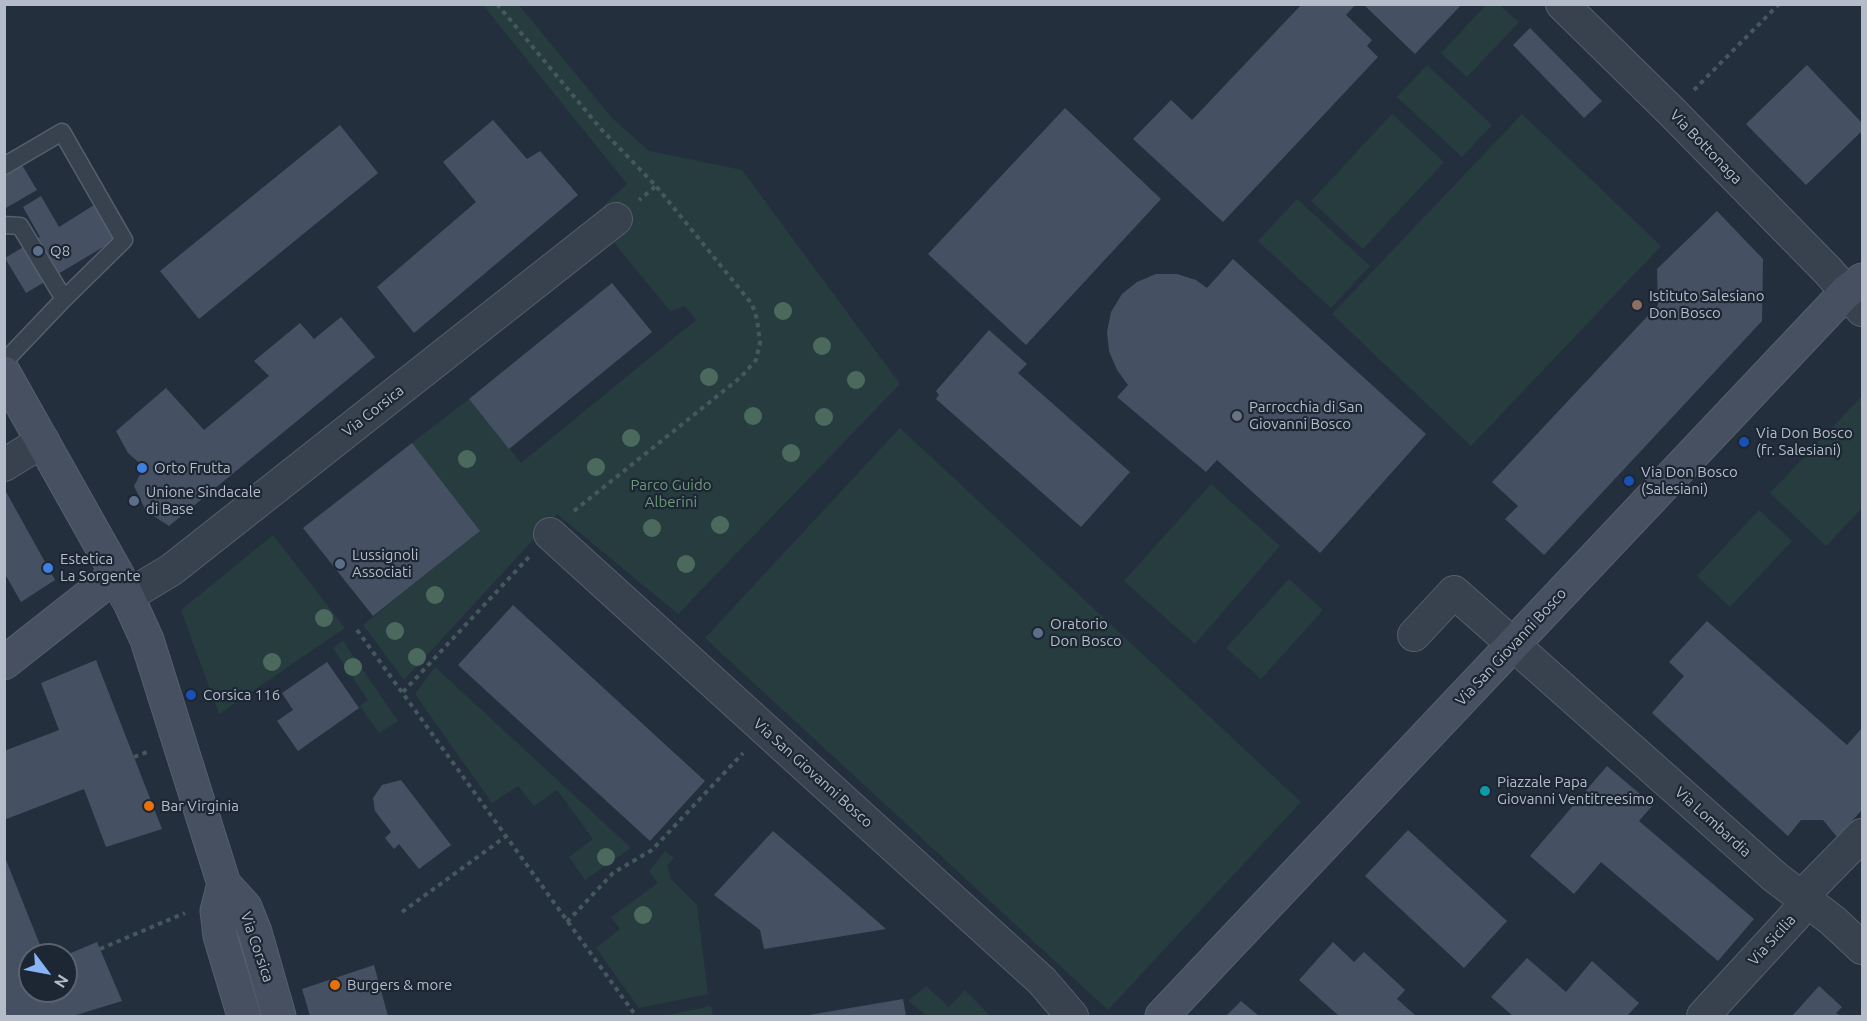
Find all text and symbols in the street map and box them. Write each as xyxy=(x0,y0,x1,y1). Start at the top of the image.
street label: Via Bottonaga xyxy=(1666,106,1746,188)
place label: Q8 xyxy=(50,242,70,260)
marker: Q8 xyxy=(31,244,45,258)
place label: Istituto Salesiano Don Bosco xyxy=(1649,287,1764,322)
marker: Istituto Salesiano Don Bosco xyxy=(1630,298,1644,312)
street label: Via Corsica xyxy=(339,381,407,441)
place label: Parrocchia di San Giovanni Bosco xyxy=(1249,398,1363,433)
marker: Parrocchia di San Giovanni Bosco xyxy=(1230,409,1244,423)
place label: Via Don Bosco (fr. Salesiani) xyxy=(1756,424,1853,459)
marker: Via Don Bosco (fr. Salesiani) xyxy=(1737,435,1751,449)
place label: Orto Frutta xyxy=(154,459,231,477)
marker: Orto Frutta xyxy=(135,461,149,475)
place label: Via Don Bosco (Salesiani) xyxy=(1641,463,1738,498)
marker: Via Don Bosco (Salesiani) xyxy=(1622,474,1636,488)
park label: Parco Guido Alberini xyxy=(630,476,712,511)
place label: Unione Sindacale di Base xyxy=(146,483,261,518)
marker: Unione Sindacale di Base xyxy=(127,494,141,508)
place label: Lussignoli Associati xyxy=(352,546,418,581)
place label: Estetica La Sorgente xyxy=(60,550,141,585)
marker: Lussignoli Associati xyxy=(333,557,347,571)
marker: Estetica La Sorgente xyxy=(41,561,55,575)
street label: Via San Giovanni Bosco xyxy=(1452,584,1570,710)
place label: Oratorio Don Bosco xyxy=(1050,615,1122,650)
marker: Oratorio Don Bosco xyxy=(1031,626,1045,640)
place label: Corsica 116 xyxy=(203,686,280,704)
marker: Corsica 116 xyxy=(184,688,198,702)
street label: Via San Giovanni Bosco xyxy=(750,715,876,831)
place label: Piazzale Papa Giovanni Ventitreesimo xyxy=(1497,773,1654,808)
street label: Via Lombardia xyxy=(1671,783,1755,861)
marker: Piazzale Papa Giovanni Ventitreesimo xyxy=(1478,784,1492,798)
place label: Bar Virginia xyxy=(161,797,239,815)
marker: Bar Virginia xyxy=(142,799,156,813)
street label: Via Corsica xyxy=(237,909,277,985)
street label: Via Sicilia xyxy=(1745,911,1799,969)
north arrow xyxy=(18,943,78,1003)
text: N xyxy=(51,972,72,991)
place label: Burgers & more xyxy=(347,976,452,994)
marker: Burgers & more xyxy=(328,978,342,992)

